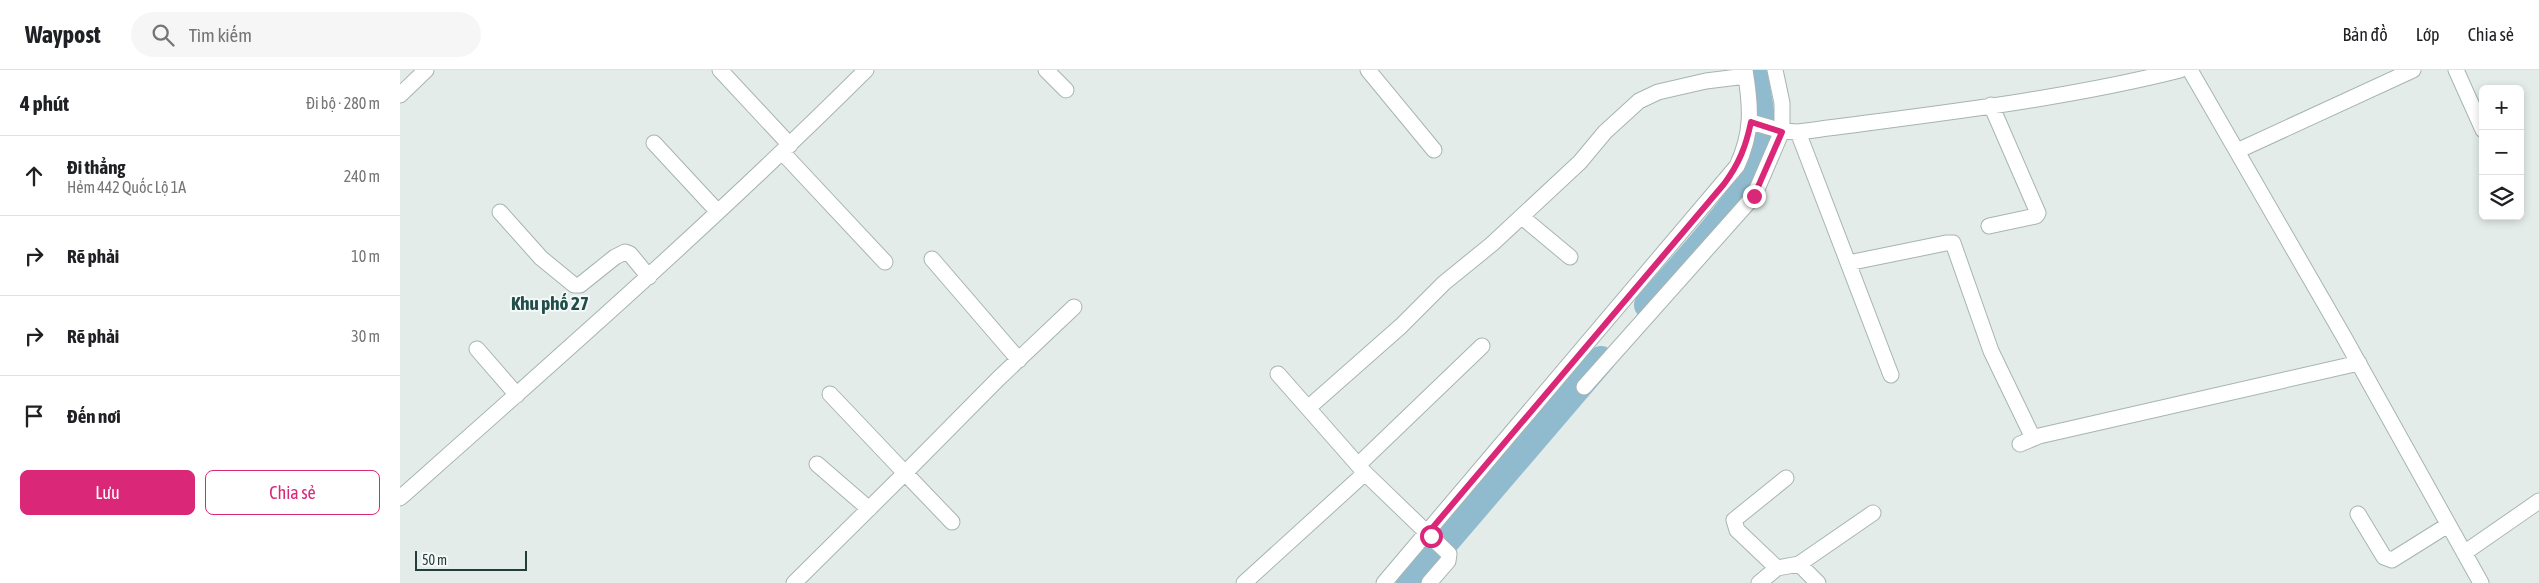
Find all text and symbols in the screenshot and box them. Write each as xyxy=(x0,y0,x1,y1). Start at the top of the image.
search box xyxy=(131,12,481,57)
text: Waypost xyxy=(25,21,101,48)
icon: search xyxy=(149,21,177,49)
text: Tìm kiếm xyxy=(189,24,252,46)
text: Bản đồ xyxy=(2342,24,2388,45)
text: Lớp xyxy=(2416,24,2440,45)
text: Chia sẻ xyxy=(2468,24,2514,45)
map controls xyxy=(2479,85,2524,220)
button: + xyxy=(2479,85,2524,130)
text: 4 phút xyxy=(20,91,69,115)
text: Đi bộ · 280 m xyxy=(306,94,380,112)
button: − xyxy=(2479,130,2524,175)
text: Đi thẳng xyxy=(67,156,126,178)
icon: ahead xyxy=(20,162,48,190)
text: 240 m xyxy=(344,167,380,185)
button: layers xyxy=(2479,175,2524,220)
text: Hẻm 442 Quốc Lộ 1A xyxy=(67,178,186,196)
route end xyxy=(1743,185,1766,208)
icon: right xyxy=(20,242,48,270)
text: Rẽ phải xyxy=(67,245,119,267)
text: 10 m xyxy=(351,247,380,265)
district label: Khu phố 27 xyxy=(511,292,589,314)
icon: right xyxy=(20,322,48,350)
text: Rẽ phải xyxy=(67,325,119,347)
text: 30 m xyxy=(351,327,380,345)
icon: arrive xyxy=(20,402,48,430)
text: Đến nơi xyxy=(67,405,121,427)
button: Lưu xyxy=(20,470,195,515)
button: Chia sẻ xyxy=(205,470,380,515)
route start xyxy=(1420,525,1443,548)
scale bar xyxy=(415,548,528,571)
text: 50 m xyxy=(422,552,447,568)

